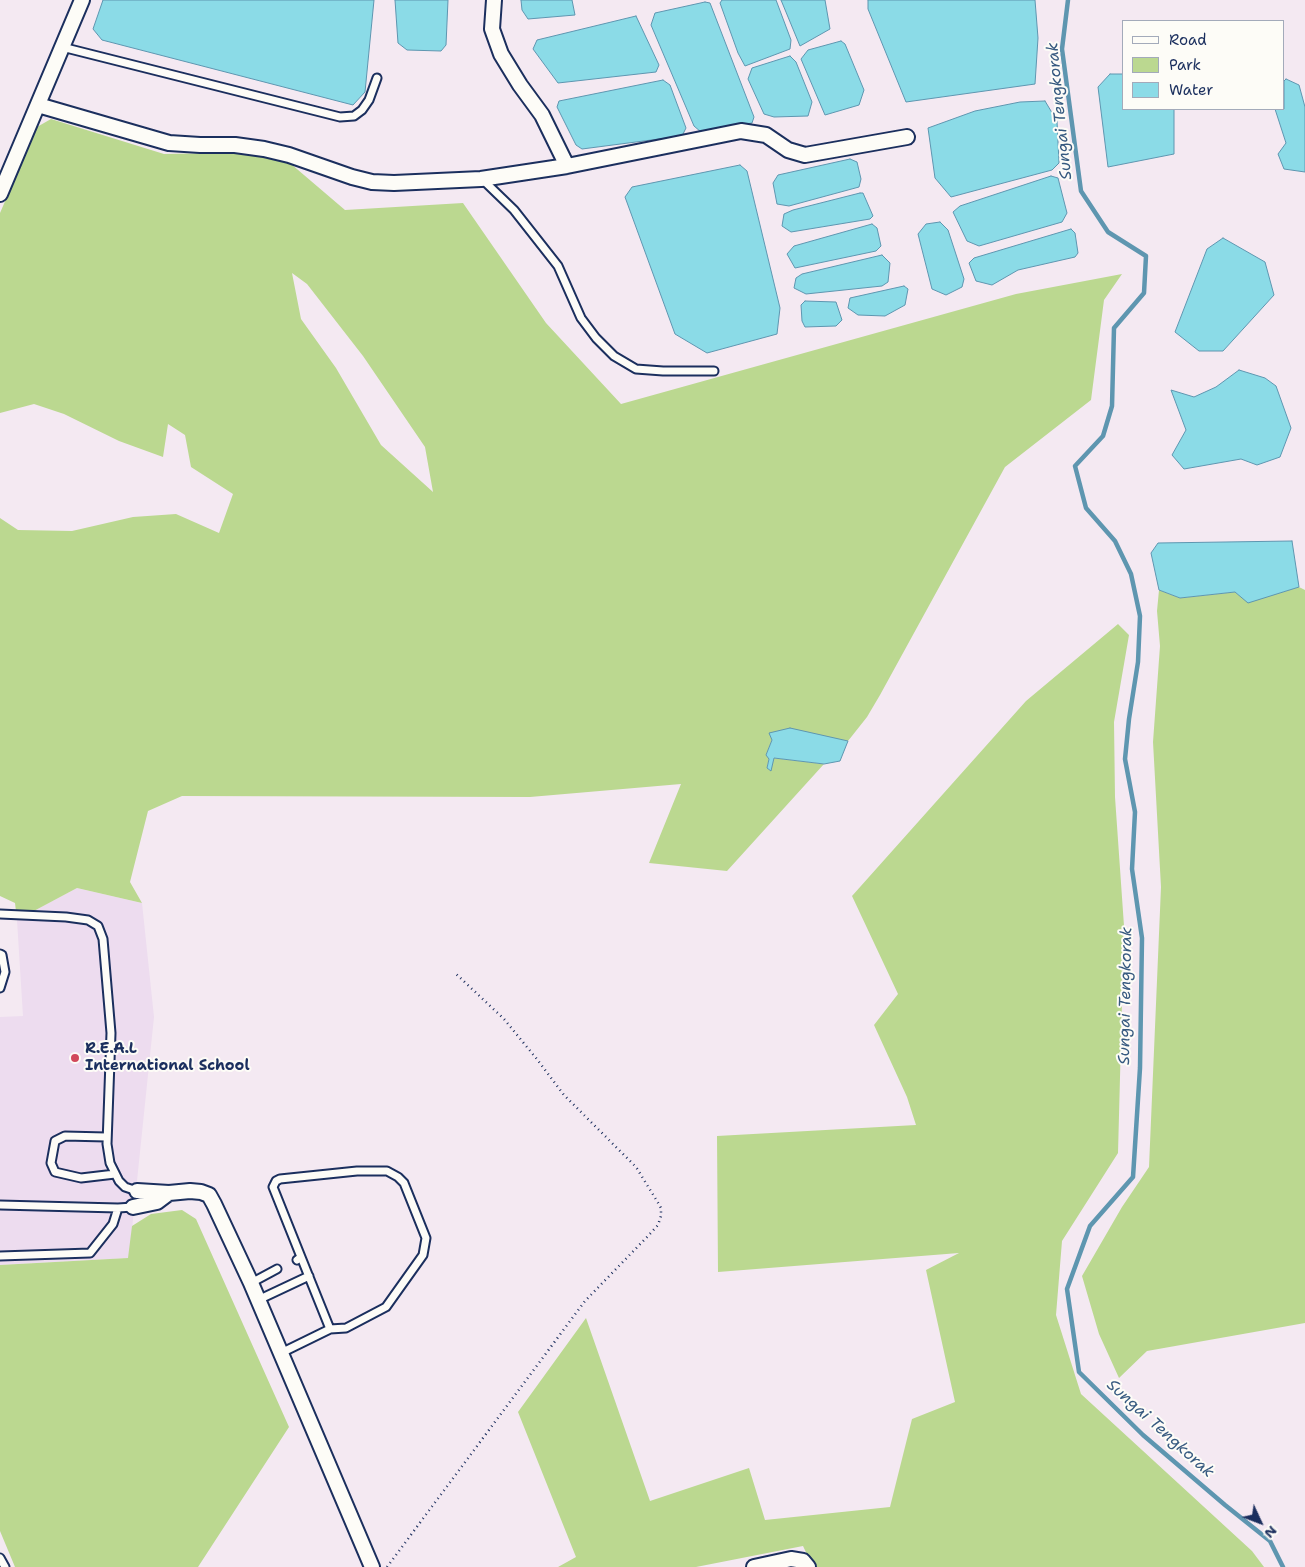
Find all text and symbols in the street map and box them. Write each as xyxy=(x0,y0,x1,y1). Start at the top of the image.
legend xyxy=(1122,20,1285,110)
text: Road xyxy=(1169,30,1207,50)
water label: Sungai Tengkorak xyxy=(1043,41,1077,181)
text: Park xyxy=(1169,55,1201,75)
text: Water xyxy=(1169,80,1213,100)
water label: Sungai Tengkorak xyxy=(1115,927,1137,1065)
place label: R.E.A.L International School xyxy=(85,1040,250,1075)
marker: R.E.A.L International School xyxy=(69,1052,81,1064)
water label: Sungai Tengkorak xyxy=(1102,1376,1218,1482)
north arrow xyxy=(1235,1497,1285,1547)
text: N xyxy=(1261,1522,1281,1542)

